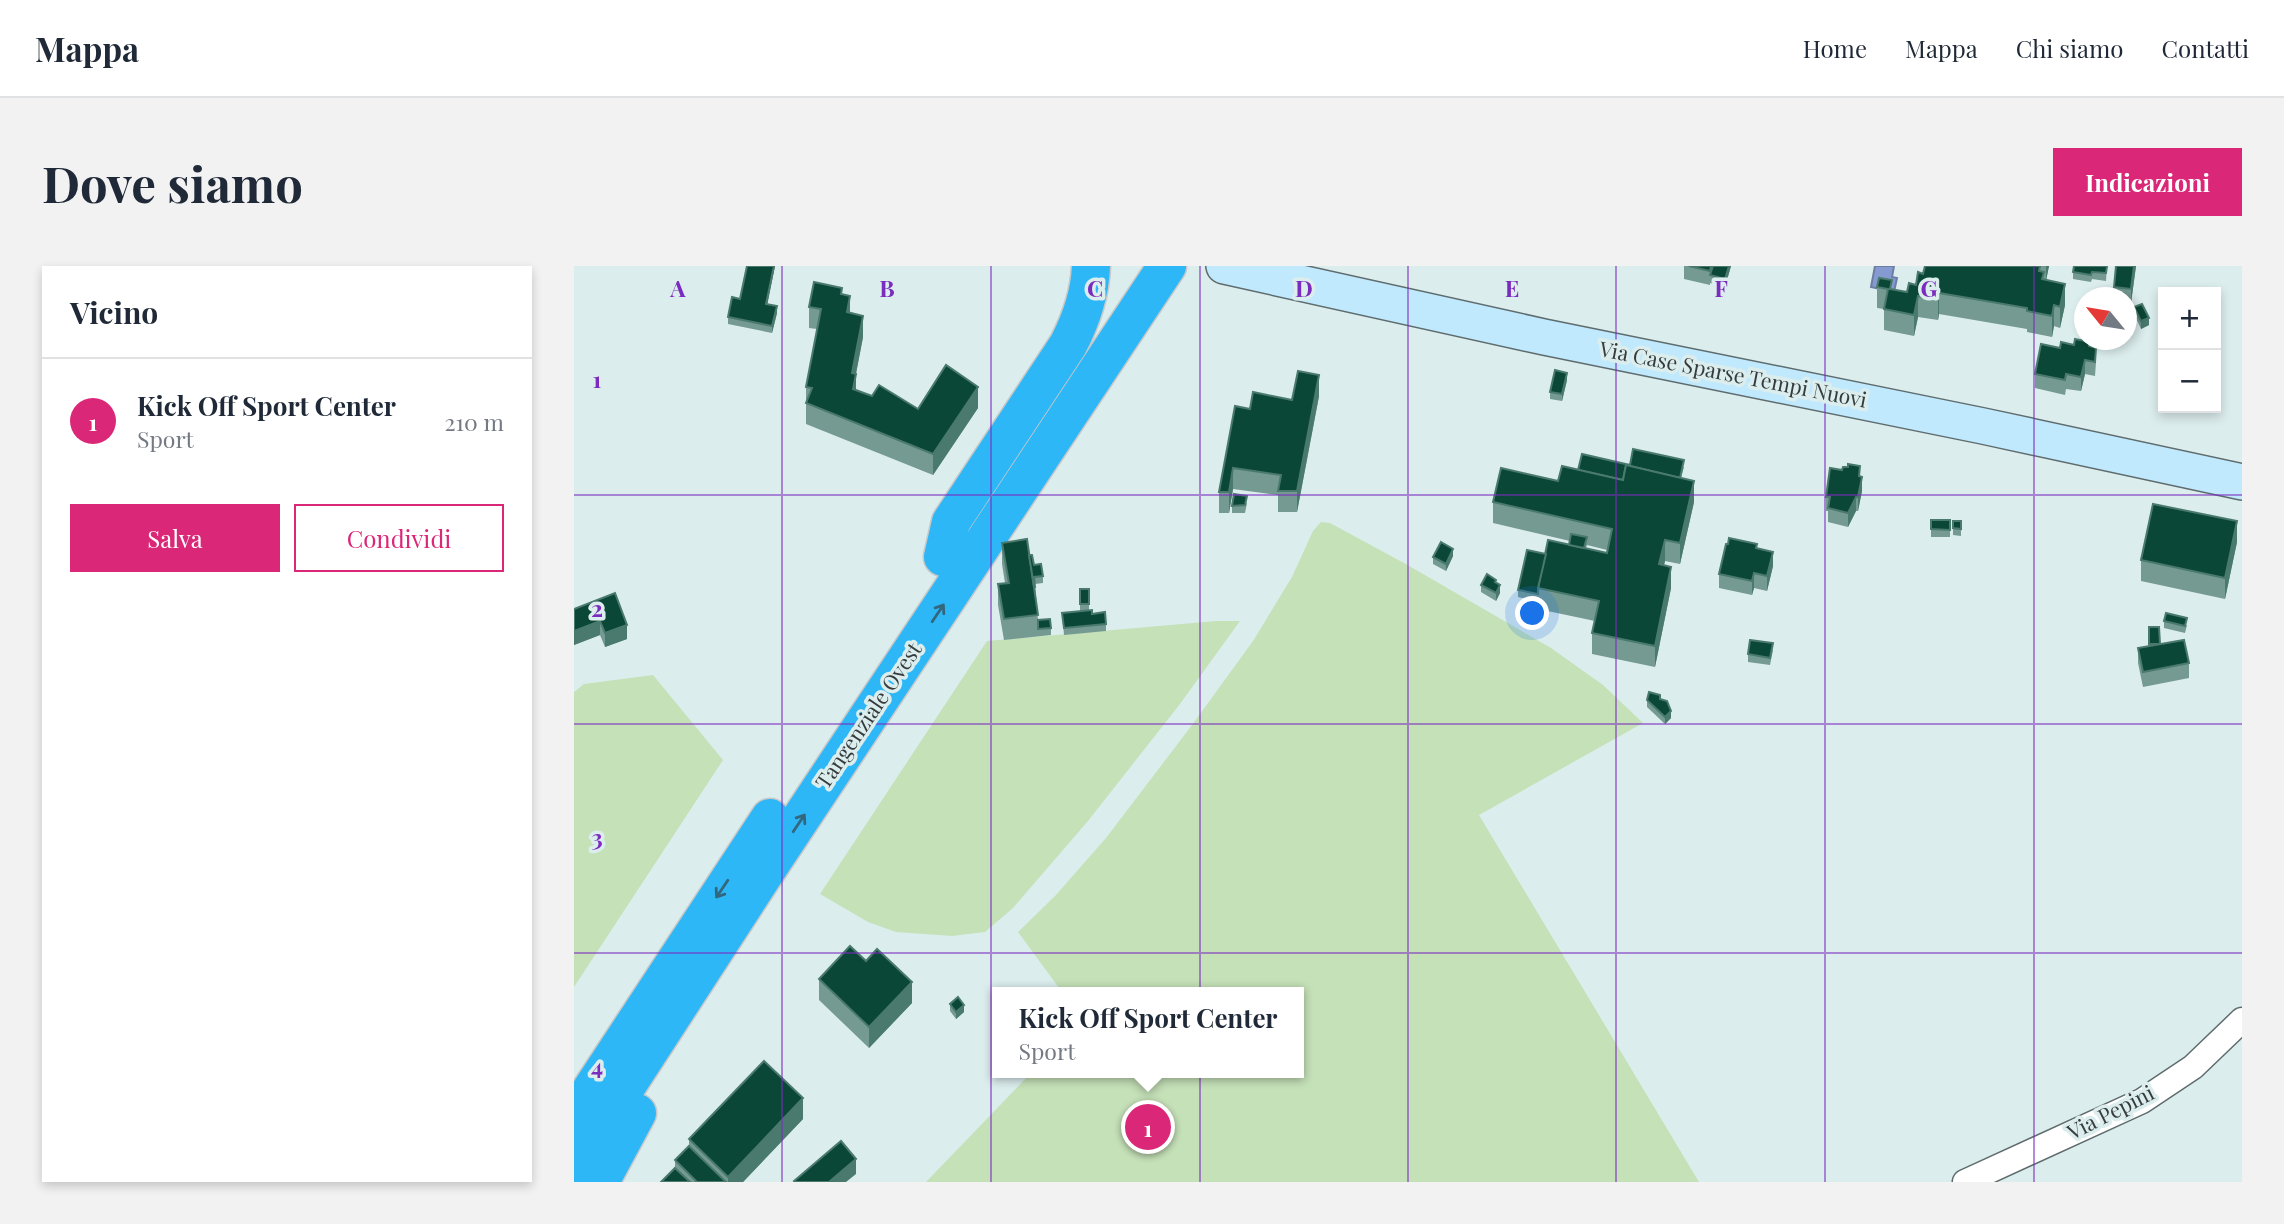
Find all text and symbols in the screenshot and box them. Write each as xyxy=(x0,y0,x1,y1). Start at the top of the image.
text: Mappa xyxy=(35,26,139,70)
text: Home xyxy=(1803,32,1867,64)
text: Mappa xyxy=(1905,32,1978,64)
text: Chi siamo xyxy=(2016,32,2123,64)
text: Contatti xyxy=(2161,32,2249,64)
button: Indicazioni xyxy=(2053,148,2242,216)
text: Dove siamo xyxy=(42,150,303,215)
text: A xyxy=(669,272,686,303)
text: B xyxy=(879,272,895,303)
text: C xyxy=(1087,272,1103,303)
text: D xyxy=(1295,272,1313,303)
text: E xyxy=(1505,272,1519,303)
text: F xyxy=(1714,272,1728,303)
text: G xyxy=(1921,272,1938,303)
north arrow xyxy=(2074,287,2137,350)
map controls xyxy=(2158,287,2221,413)
button: + xyxy=(2158,287,2221,350)
text: Vicino xyxy=(70,292,158,332)
street label: Via Case Sparse Tempi Nuovi xyxy=(1596,333,1870,413)
button: − xyxy=(2158,350,2221,413)
text: 1 xyxy=(593,363,602,394)
text: Kick Off Sport Center xyxy=(137,388,396,423)
text: 1 xyxy=(89,406,97,437)
text: 210 m xyxy=(445,406,504,437)
text: Sport xyxy=(137,423,194,454)
button: Salva xyxy=(70,504,280,572)
button: Condividi xyxy=(294,504,504,572)
text: 2 xyxy=(591,592,603,623)
your location xyxy=(1515,596,1549,630)
one-way arrow xyxy=(931,603,945,623)
street label: Tangenziale Ovest xyxy=(808,636,927,794)
one-way arrow xyxy=(792,813,806,833)
text: 3 xyxy=(591,821,603,852)
one-way arrow xyxy=(715,879,729,898)
popup xyxy=(992,987,1304,1078)
text: Kick Off Sport Center xyxy=(1019,1000,1277,1035)
text: Sport xyxy=(1019,1035,1075,1066)
text: 4 xyxy=(591,1050,603,1081)
street label: Via Pepini xyxy=(2061,1077,2158,1145)
pin: 1 xyxy=(1125,1101,1171,1153)

